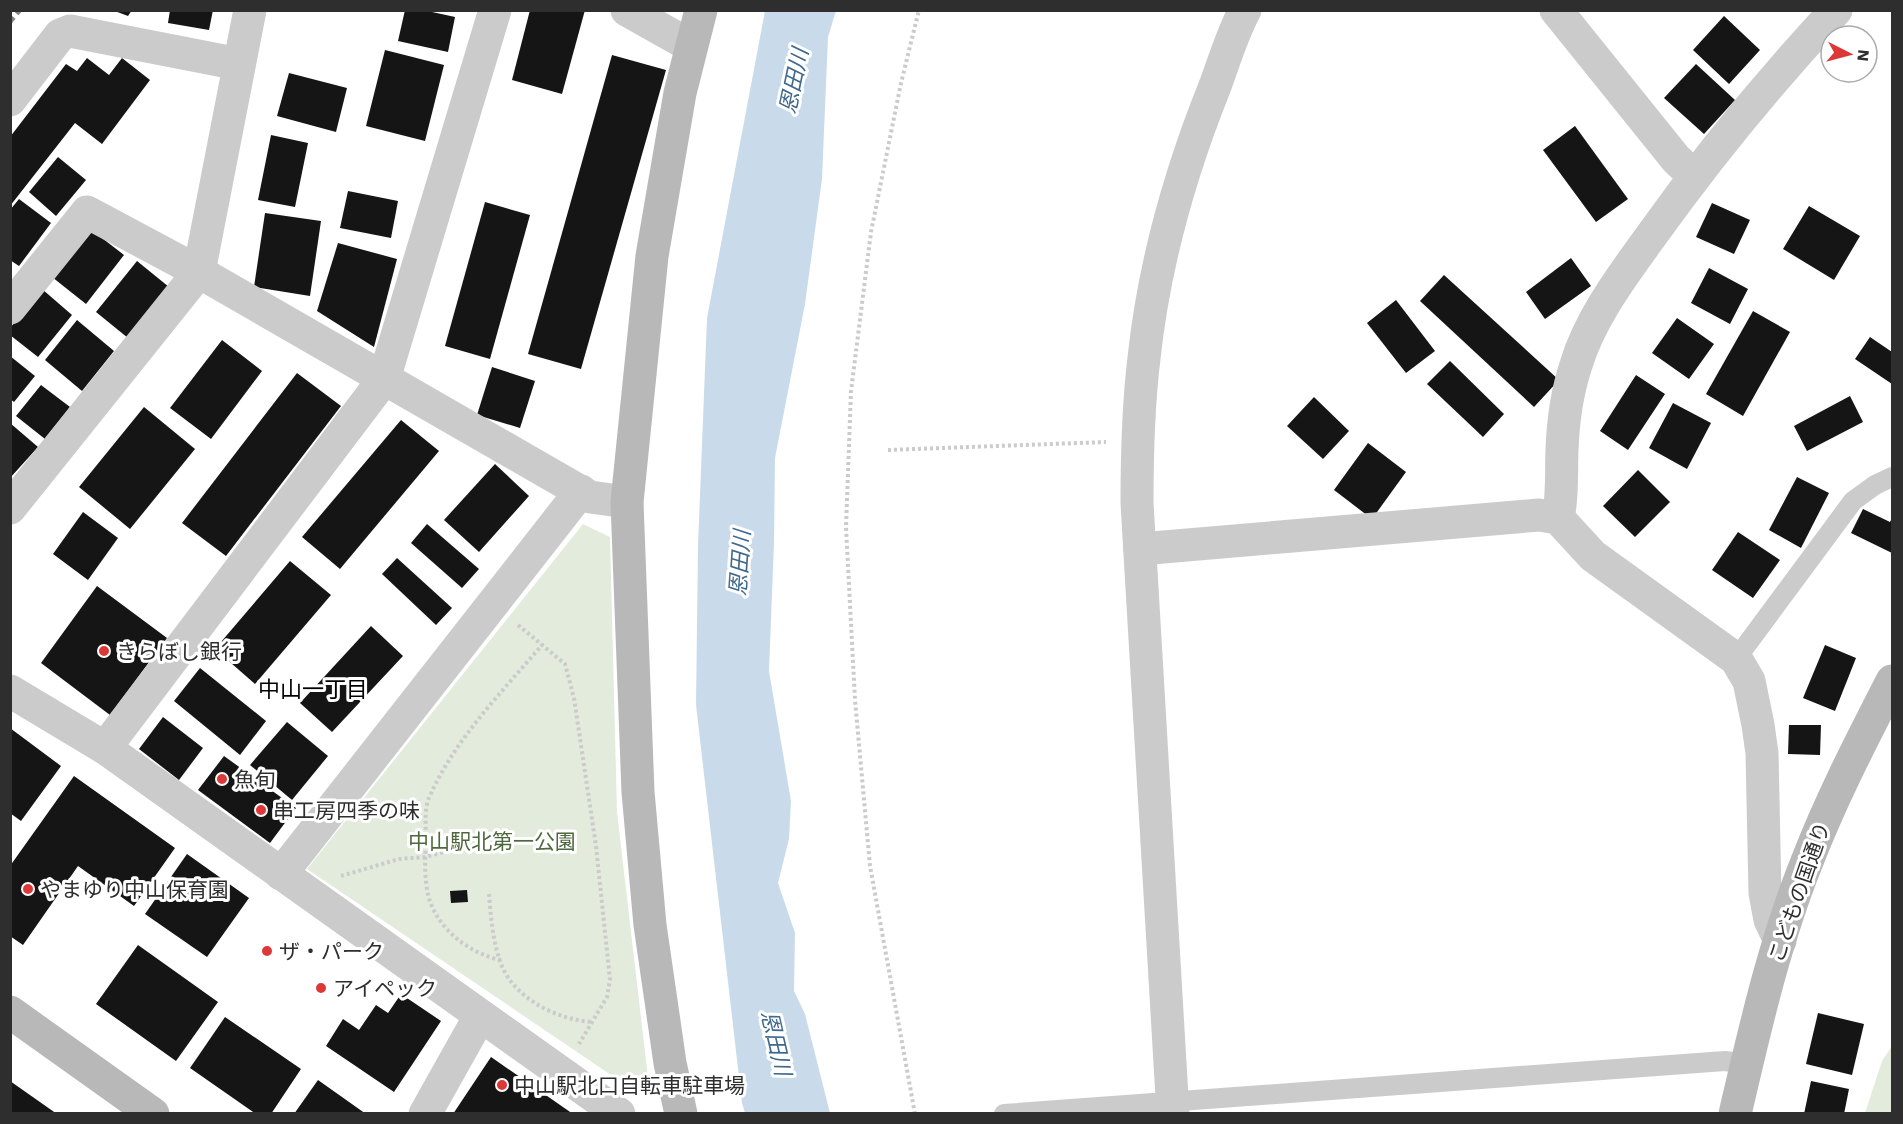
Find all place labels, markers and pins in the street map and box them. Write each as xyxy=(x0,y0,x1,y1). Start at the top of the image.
place label: きらぼし銀行 xyxy=(116,639,242,664)
marker: きらぼし銀行 xyxy=(97,644,111,658)
place label: 魚旬 xyxy=(234,767,276,792)
marker: 魚旬 xyxy=(215,772,229,786)
place label: 串工房四季の味 xyxy=(273,798,420,823)
marker: 串工房四季の味 xyxy=(254,803,268,817)
place label: やまゆり中山保育園 xyxy=(40,877,229,902)
marker: やまゆり中山保育園 xyxy=(21,882,35,896)
place label: ザ・パーク xyxy=(279,939,384,964)
marker: ザ・パーク xyxy=(260,944,274,958)
place label: アイペック xyxy=(333,976,437,1001)
marker: アイペック xyxy=(314,981,328,995)
place label: 中山駅北口自転車駐車場 xyxy=(514,1073,745,1098)
marker: 中山駅北口自転車駐車場 xyxy=(495,1078,509,1092)

